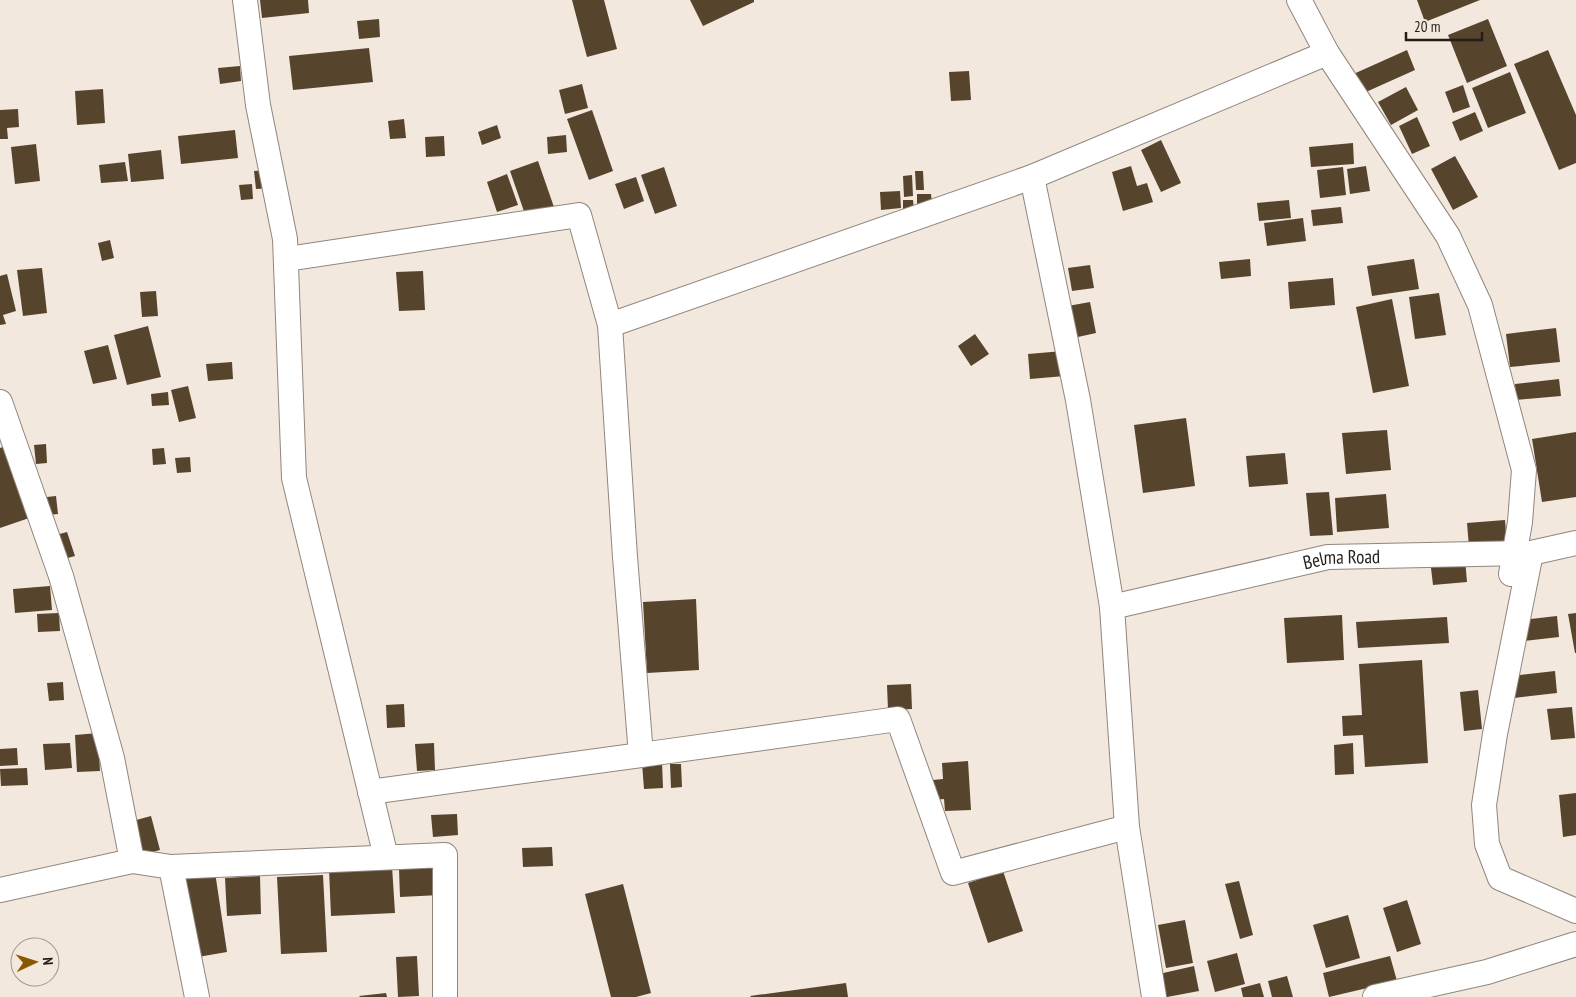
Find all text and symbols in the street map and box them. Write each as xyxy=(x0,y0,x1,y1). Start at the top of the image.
scale bar xyxy=(1406,10,1482,42)
text: 20 m xyxy=(1414,17,1440,36)
street label: Belma Road xyxy=(1300,544,1380,574)
north arrow xyxy=(10,937,60,987)
text: N xyxy=(39,957,57,965)

